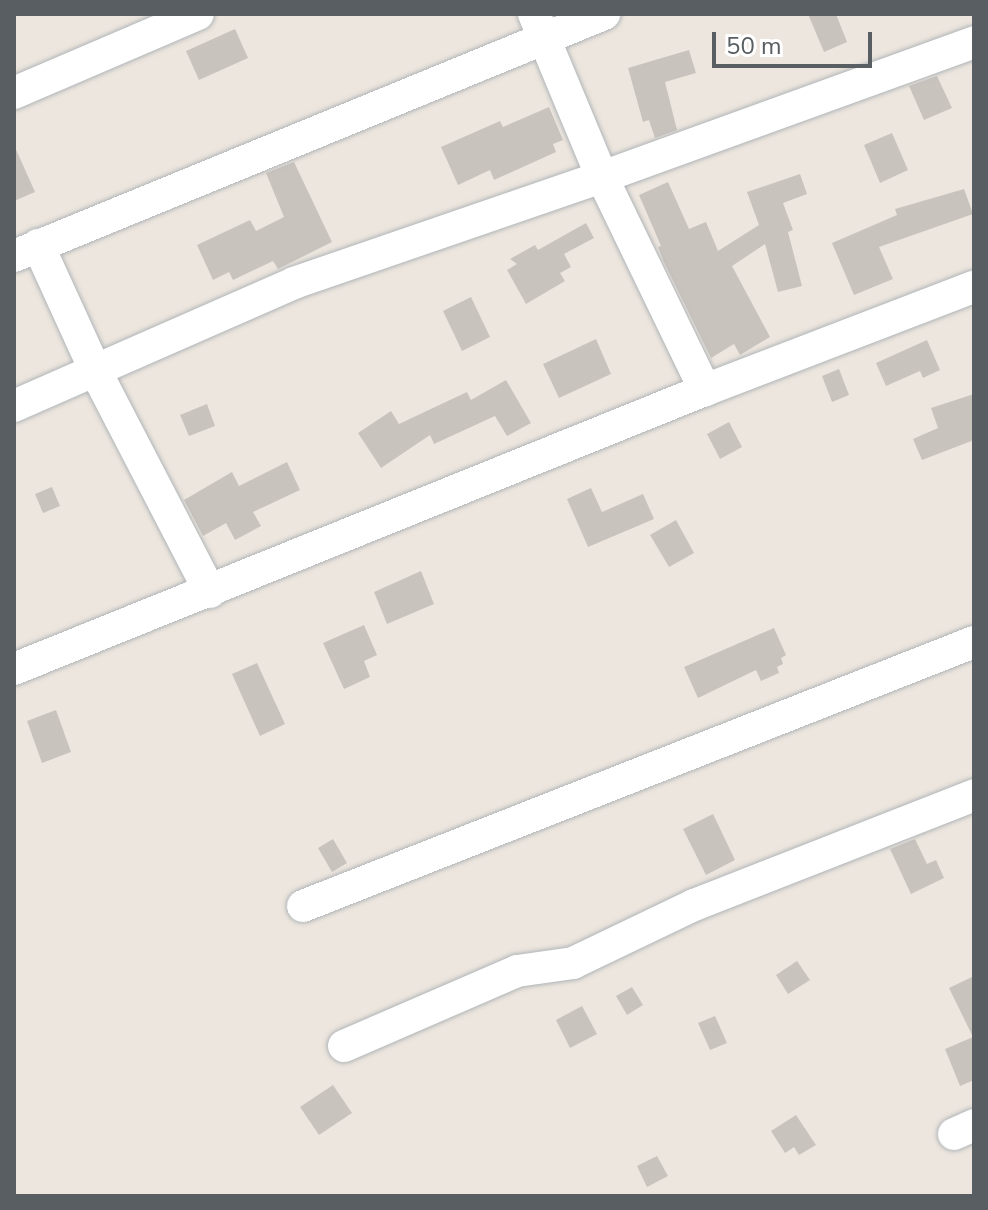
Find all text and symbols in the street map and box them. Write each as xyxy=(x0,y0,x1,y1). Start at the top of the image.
scale bar xyxy=(716,16,876,66)
text: 50 m xyxy=(726,30,782,62)

